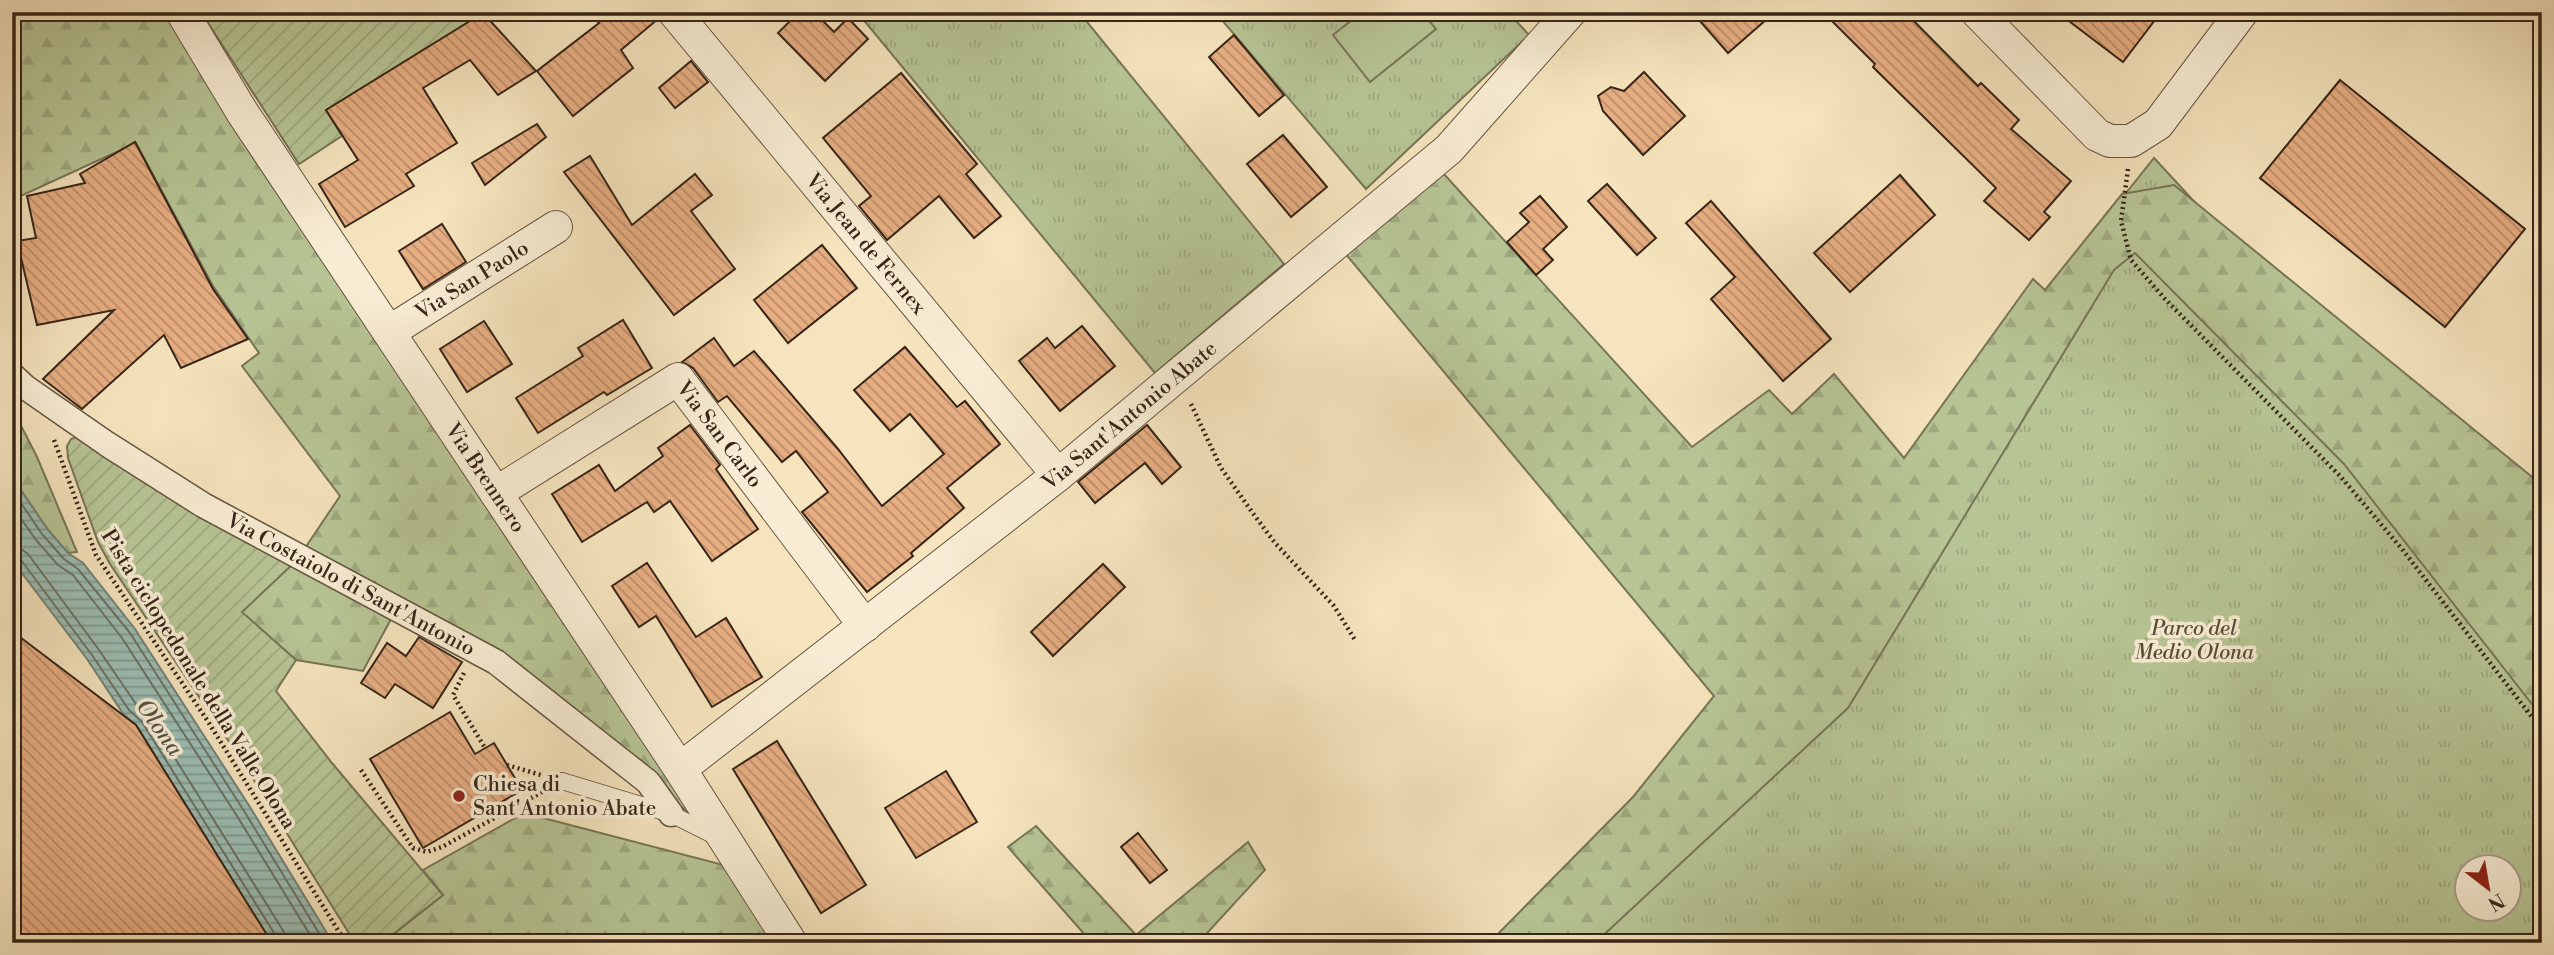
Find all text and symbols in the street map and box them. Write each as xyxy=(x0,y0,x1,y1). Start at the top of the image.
street label: Via Jean de Fernex xyxy=(799,168,932,321)
street label: Via San Paolo xyxy=(410,235,534,327)
street label: Via Sant'Antonio Abate xyxy=(1037,336,1223,497)
street label: Via San Carlo xyxy=(670,375,768,493)
street label: Via Brennero xyxy=(438,418,531,538)
street label: Via Costaiolo di Sant'Antonio xyxy=(220,507,479,662)
street label: Pista ciclopedonale della Valle Olona xyxy=(96,524,302,834)
park label: Parco del Medio Olona xyxy=(2134,616,2254,666)
water label: Olona xyxy=(131,693,189,761)
place label: Chiesa di Sant'Antonio Abate xyxy=(473,772,656,822)
marker: Chiesa di Sant'Antonio Abate xyxy=(451,788,467,804)
north arrow xyxy=(2452,853,2522,923)
text: N xyxy=(2484,888,2509,916)

